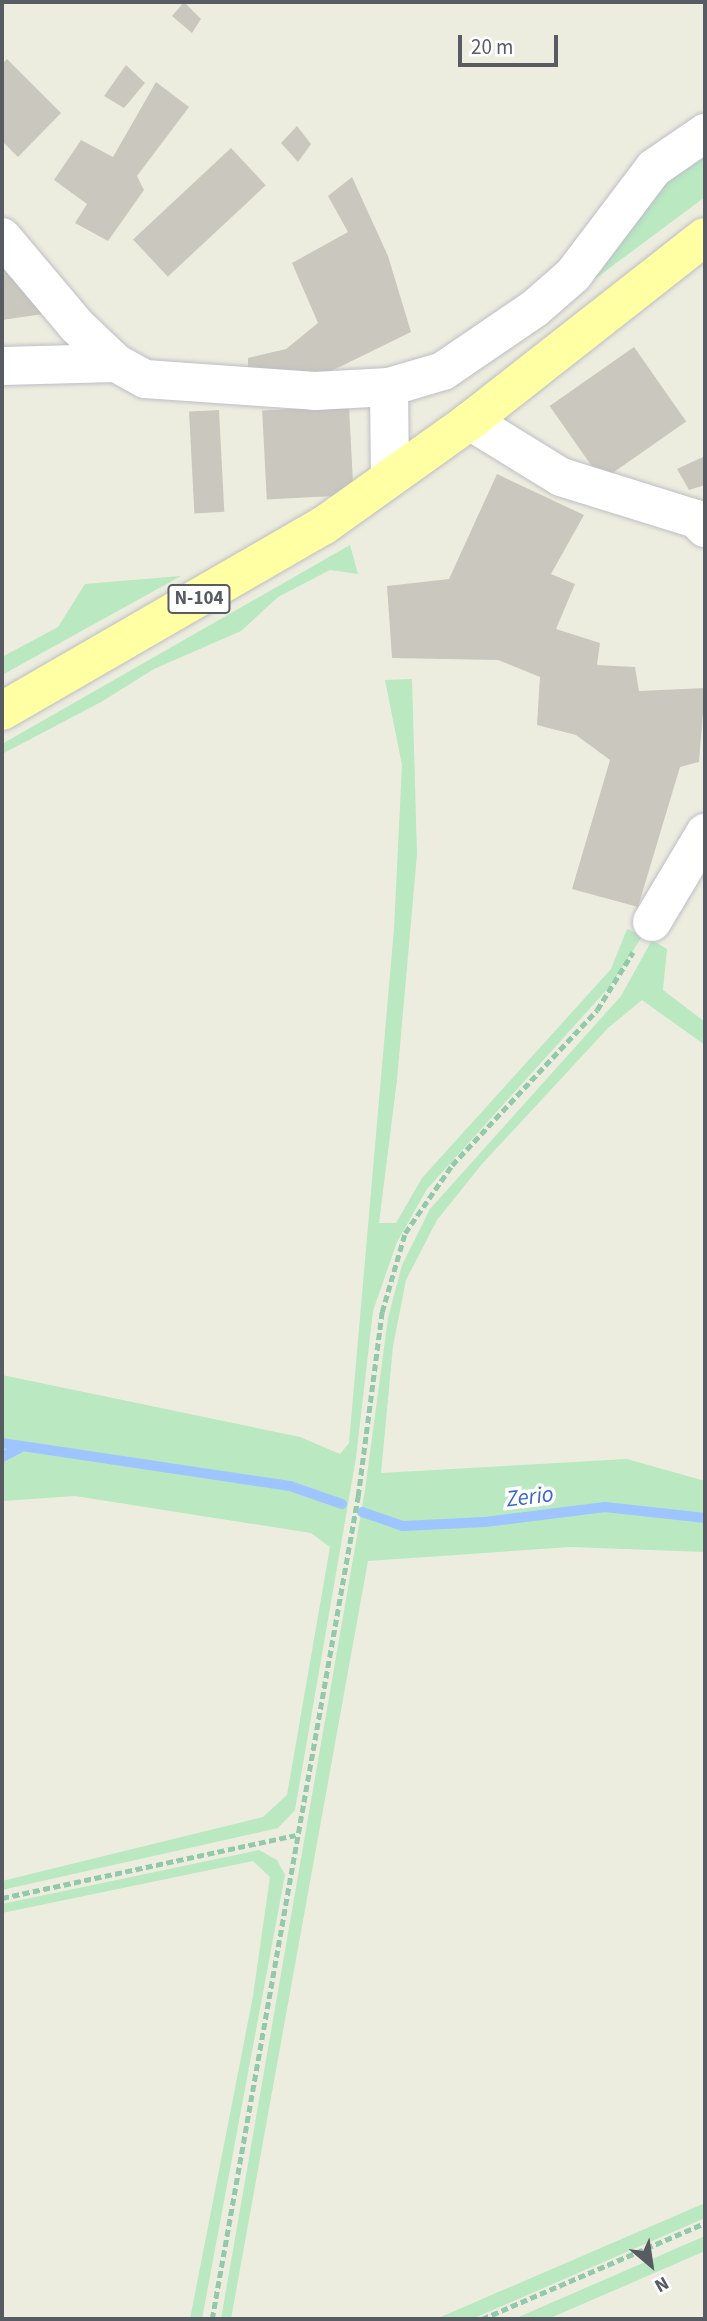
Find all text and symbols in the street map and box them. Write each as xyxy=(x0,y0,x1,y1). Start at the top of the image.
scale bar xyxy=(462,21,562,65)
text: 20 m xyxy=(471,32,513,62)
road number: N-104 xyxy=(166,584,232,614)
water label: Zerio xyxy=(505,1480,555,1514)
north arrow xyxy=(616,2230,686,2300)
text: N xyxy=(649,2269,674,2299)

